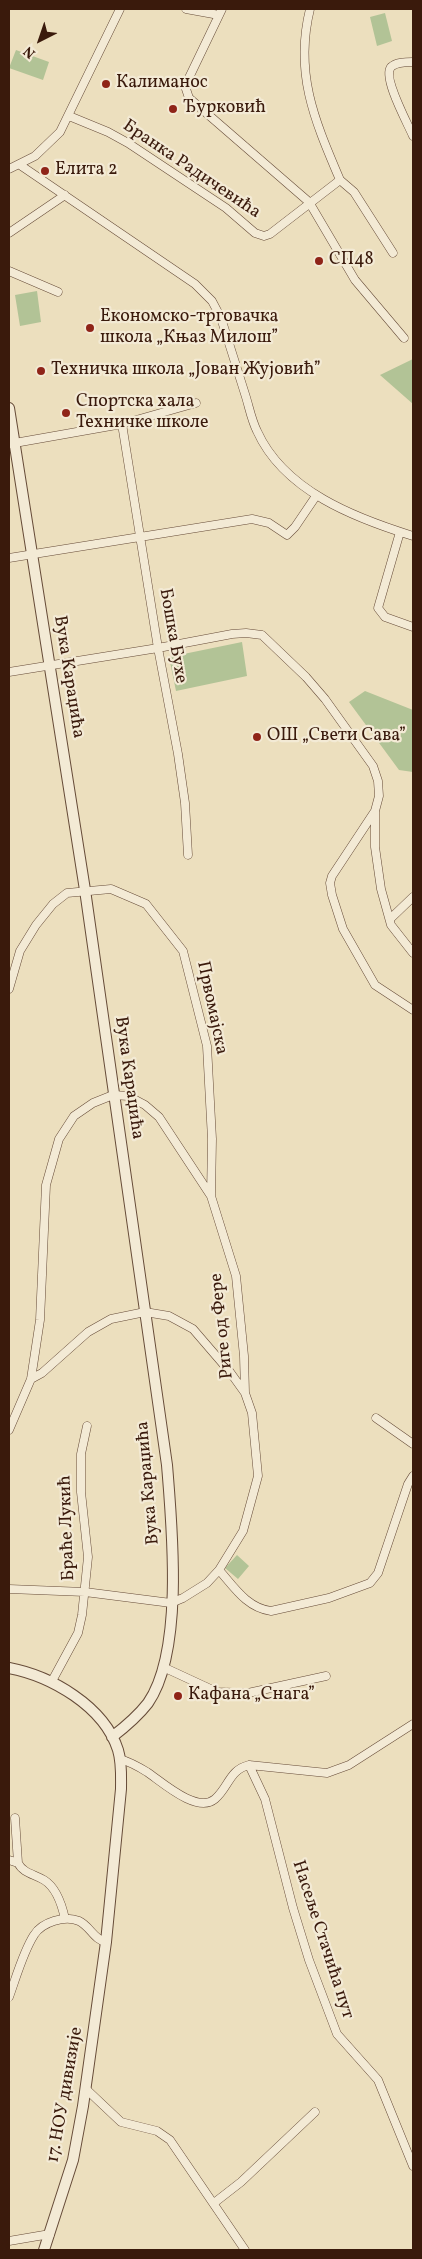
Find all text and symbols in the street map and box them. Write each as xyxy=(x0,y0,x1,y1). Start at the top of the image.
north arrow xyxy=(15,15,65,65)
text: N xyxy=(20,41,40,62)
place label: Калиманос xyxy=(116,73,208,95)
marker: Калиманос xyxy=(100,78,112,90)
place label: Ђурковић xyxy=(183,98,266,120)
marker: Ђурковић xyxy=(167,103,179,115)
street label: Бранка Радичевића xyxy=(118,116,264,224)
place label: Елита 2 xyxy=(55,160,118,182)
marker: Елита 2 xyxy=(39,165,51,177)
place label: СП48 xyxy=(329,250,374,272)
marker: СП48 xyxy=(313,255,325,267)
place label: Економско-трговачка школа „Књаз Милош” xyxy=(100,307,279,350)
marker: Економско-трговачка школа „Књаз Милош” xyxy=(84,322,96,334)
place label: Техничка школа „Јован Жујовић” xyxy=(51,360,321,382)
marker: Техничка школа „Јован Жујовић” xyxy=(35,365,47,377)
place label: Спортска хала Техничке школе xyxy=(76,392,208,434)
marker: Спортска хала Техничке школе xyxy=(60,407,72,419)
street label: Бошка Бухе xyxy=(153,587,191,685)
street label: Вука Караџића xyxy=(48,614,88,740)
place label: ОШ „Свети Сава” xyxy=(267,726,406,748)
marker: ОШ „Свети Сава” xyxy=(251,731,263,743)
street label: Првомајска xyxy=(191,959,231,1057)
street label: Вука Караџића xyxy=(109,1015,147,1141)
street label: Риге од Фере xyxy=(207,1272,239,1380)
street label: Вука Караџића xyxy=(133,1420,165,1546)
street label: Браће Лукић xyxy=(55,1475,81,1581)
place label: Кафана „Снага” xyxy=(188,1685,315,1707)
marker: Кафана „Снага” xyxy=(172,1690,184,1702)
street label: Насеље Стачића пут xyxy=(286,1858,358,2022)
street label: 17. НОУ дивизије xyxy=(43,2025,89,2165)

